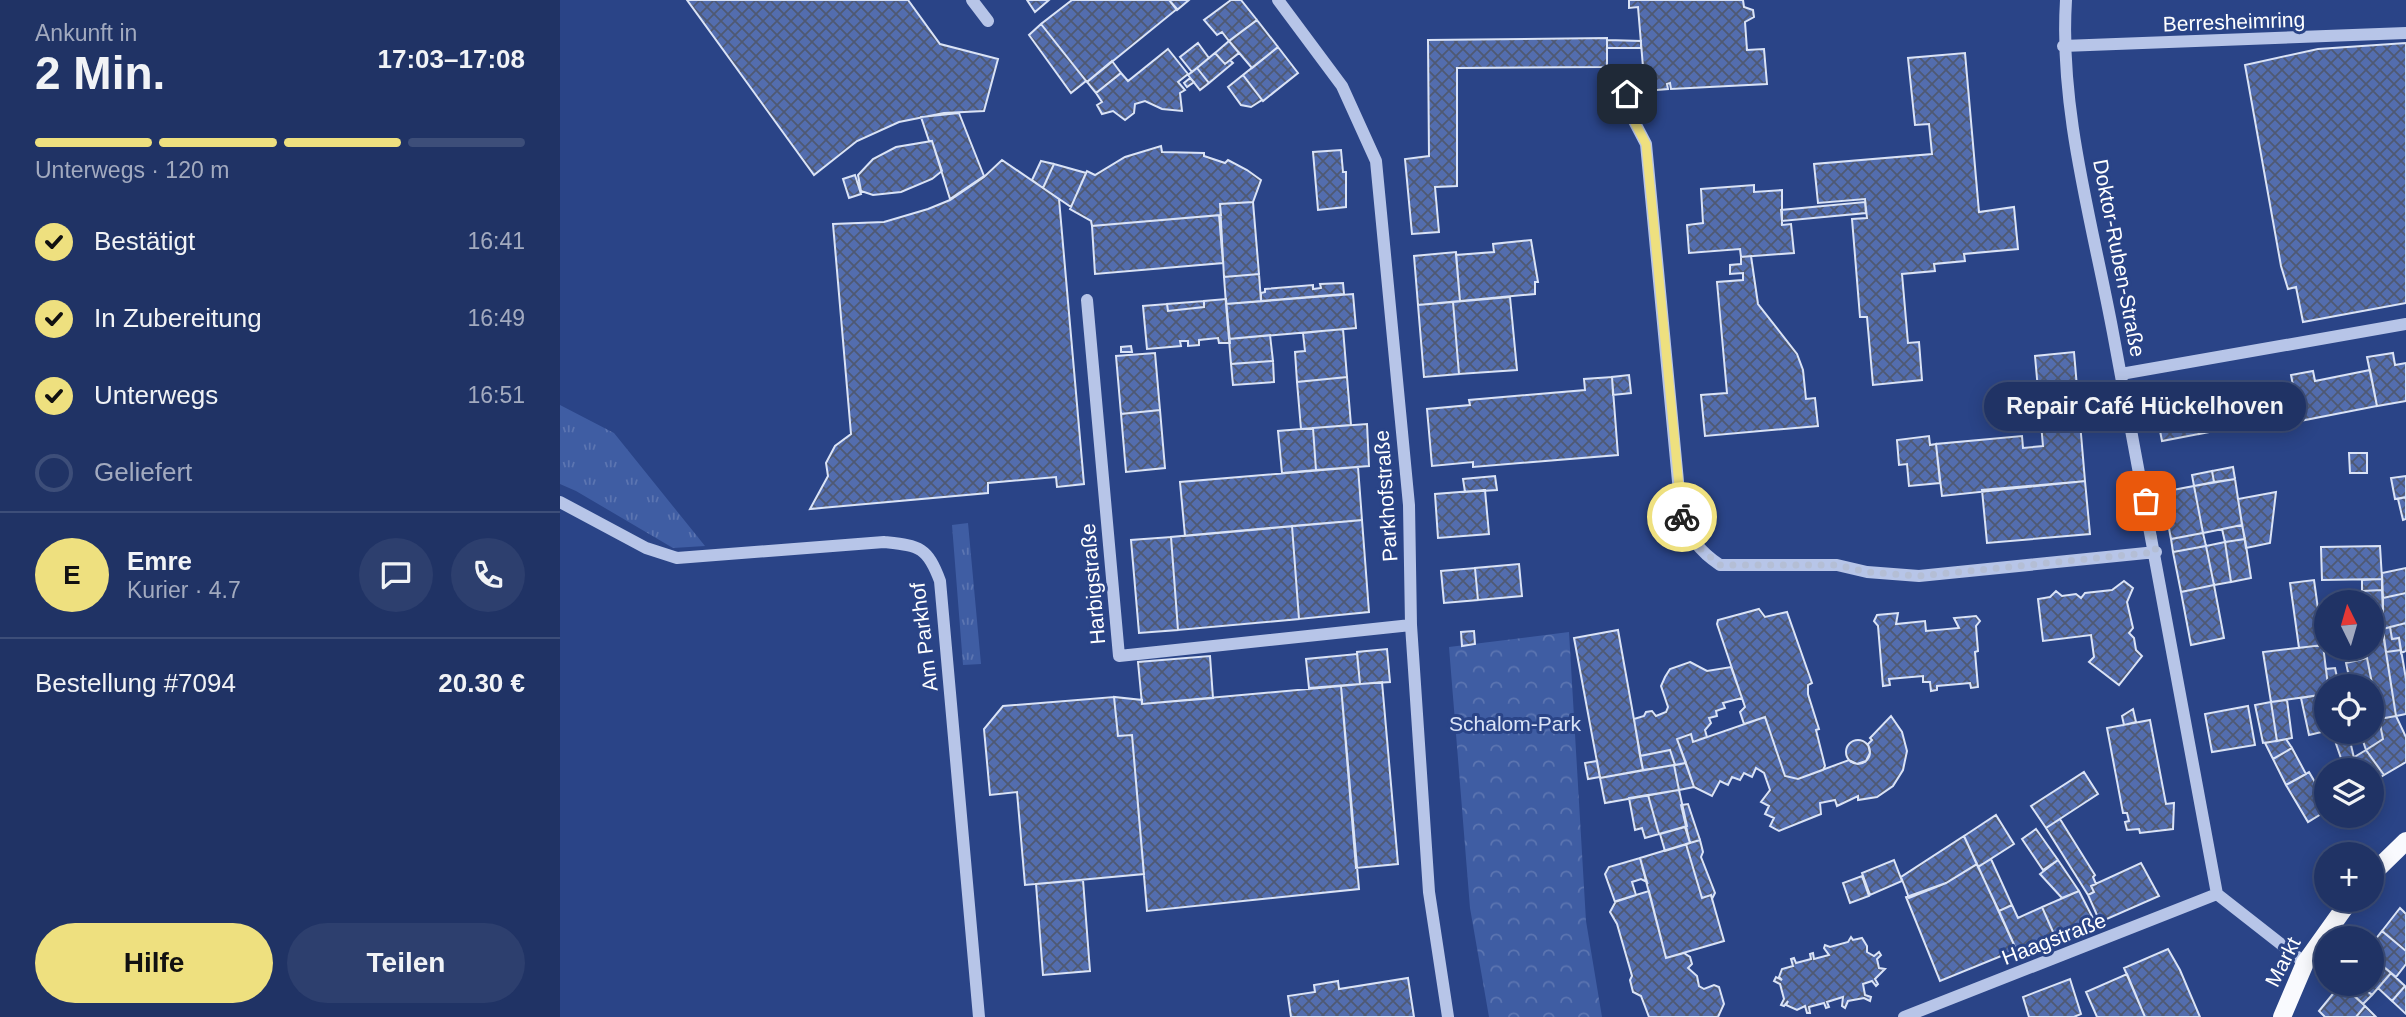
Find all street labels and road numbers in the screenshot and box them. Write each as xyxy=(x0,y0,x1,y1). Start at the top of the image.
street label: Berresheimring xyxy=(2162,8,2306,35)
street label: Doktor-Ruben-Straße xyxy=(2089,157,2150,359)
street label: Parkhofstraße xyxy=(1369,429,1402,563)
street label: Harbigstraße xyxy=(1076,523,1109,646)
street label: Am Parkhof xyxy=(905,581,942,693)
street label: Haagstraße xyxy=(1998,908,2109,969)
street label: Markt xyxy=(2260,933,2305,990)

